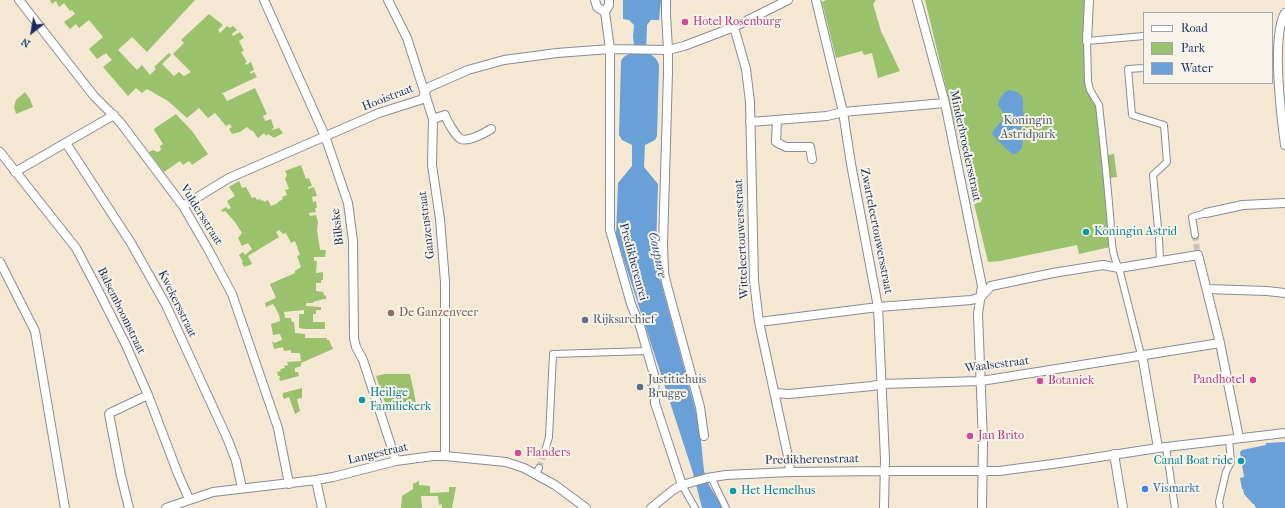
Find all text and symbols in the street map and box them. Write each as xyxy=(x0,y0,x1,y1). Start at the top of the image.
north arrow xyxy=(12,12,52,52)
legend xyxy=(1143,12,1273,84)
place label: Hotel Rosenburg xyxy=(693,15,781,29)
marker: Hotel Rosenburg xyxy=(680,17,690,27)
text: Road xyxy=(1181,21,1208,35)
text: N xyxy=(19,35,32,50)
text: Park xyxy=(1181,41,1205,55)
text: Water xyxy=(1181,61,1213,75)
street label: Hooistraat xyxy=(360,82,416,114)
street label: Minderbroedersstraat xyxy=(946,89,984,203)
park label: Koningin Astridpark xyxy=(1001,114,1055,142)
street label: Zwarteleertouwersstraat xyxy=(857,167,895,295)
street label: Witteleertouwersstraat xyxy=(732,179,752,299)
street label: Vuldersstraat xyxy=(177,182,225,248)
street label: Ganzenstraat xyxy=(416,190,438,260)
street label: Bilkske xyxy=(329,208,347,246)
street label: Predikherenrei xyxy=(616,222,650,302)
place label: Koningin Astrid xyxy=(1094,225,1177,239)
marker: Koningin Astrid xyxy=(1081,227,1091,237)
water label: Coupure xyxy=(645,231,669,279)
street label: Balsemboomstraat xyxy=(94,265,148,357)
street label: Kwekersstraat xyxy=(154,268,200,340)
place label: De Ganzenveer xyxy=(399,306,478,320)
marker: De Ganzenveer xyxy=(386,308,396,318)
place label: Rijksarchief xyxy=(593,313,655,327)
marker: Rijksarchief xyxy=(580,315,590,325)
street label: Waalsestraat xyxy=(964,354,1030,376)
place label: Justitiehuis Brugge xyxy=(648,373,706,401)
place label: Pandhotel xyxy=(1193,373,1245,387)
place label: Botaniek xyxy=(1048,374,1094,388)
marker: Pandhotel xyxy=(1248,375,1258,385)
marker: Botaniek xyxy=(1035,376,1045,386)
marker: Justitiehuis Brugge xyxy=(635,382,645,392)
place label: Heilige Familiekerk xyxy=(370,386,431,414)
marker: Heilige Familiekerk xyxy=(357,395,367,405)
place label: Jan Brito xyxy=(978,429,1024,443)
marker: Jan Brito xyxy=(965,431,975,441)
street label: Langestraat xyxy=(347,440,409,468)
place label: Flanders xyxy=(526,446,570,460)
marker: Flanders xyxy=(513,448,523,458)
street label: Predikherenstraat xyxy=(765,452,859,468)
place label: Canal Boat ride xyxy=(1154,454,1233,468)
marker: Canal Boat ride xyxy=(1236,456,1246,466)
place label: Vismarkt xyxy=(1153,482,1200,496)
place label: Het Hemelhus xyxy=(741,484,815,498)
marker: Vismarkt xyxy=(1140,484,1150,494)
marker: Het Hemelhus xyxy=(728,486,738,496)

